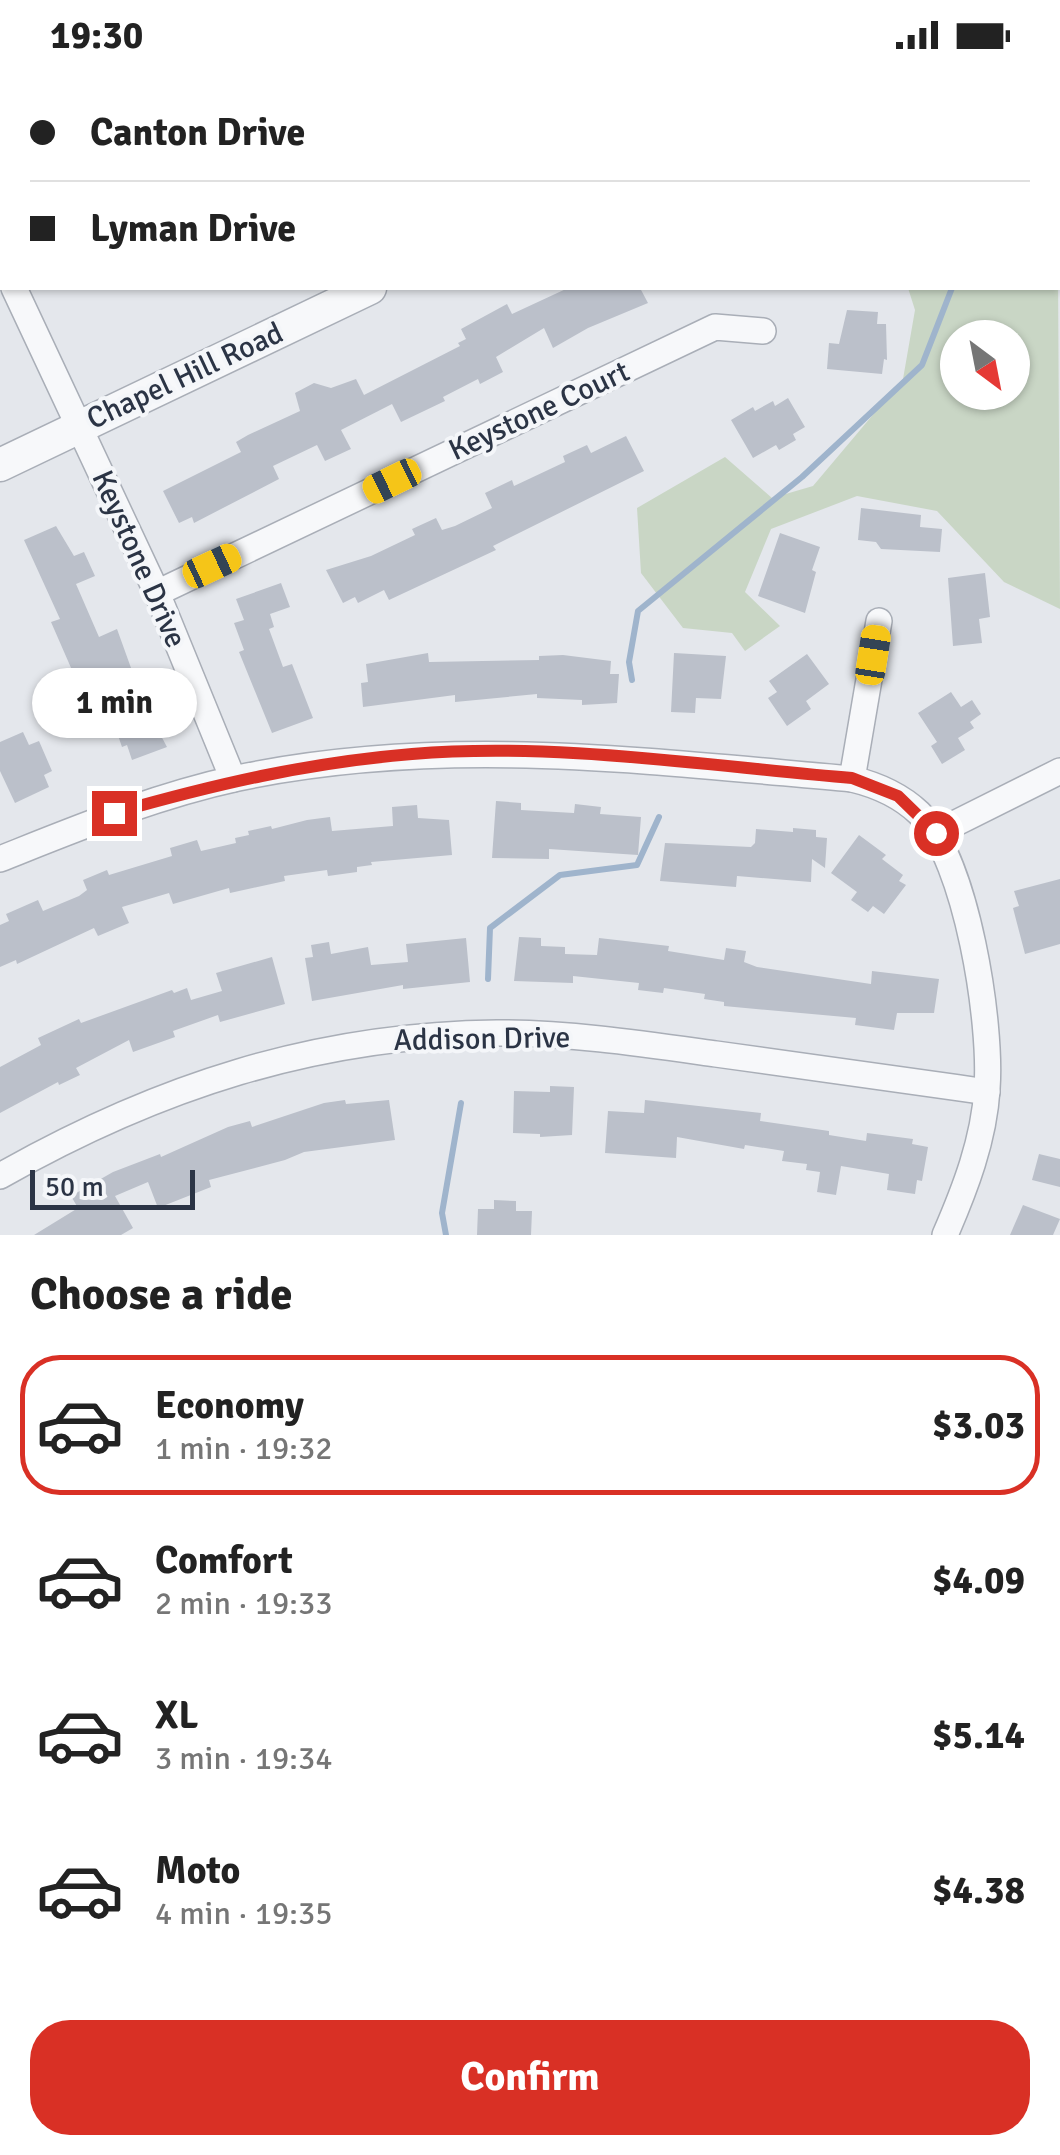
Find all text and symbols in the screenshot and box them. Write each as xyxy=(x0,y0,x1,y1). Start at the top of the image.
text: 19:30 xyxy=(50,12,143,59)
text: Canton Drive xyxy=(90,109,305,156)
text: Lyman Drive xyxy=(90,205,296,252)
street label: Chapel Hill Road xyxy=(81,314,289,438)
north arrow xyxy=(940,320,1030,410)
map controls xyxy=(940,320,1030,410)
street label: Keystone Court xyxy=(443,353,635,469)
car xyxy=(358,454,426,508)
street label: Keystone Drive xyxy=(83,465,195,653)
car xyxy=(178,540,246,592)
car xyxy=(853,623,893,687)
callout: 1 min xyxy=(32,668,196,738)
text: 1 min xyxy=(76,683,153,722)
route end xyxy=(92,791,137,836)
route start xyxy=(914,811,959,856)
street label: Addison Drive xyxy=(393,1019,571,1059)
scale bar xyxy=(30,1165,195,1210)
text: 50 m xyxy=(45,1170,104,1204)
text: Choose a ride xyxy=(30,1267,293,1322)
icon: car xyxy=(35,1380,125,1470)
text: Economy xyxy=(155,1382,304,1429)
text: $3.03 xyxy=(932,1402,1025,1449)
text: 1 min · 19:32 xyxy=(155,1429,333,1468)
icon: car xyxy=(35,1535,125,1625)
text: Comfort xyxy=(155,1537,293,1584)
text: $4.09 xyxy=(932,1557,1025,1604)
text: 2 min · 19:33 xyxy=(155,1584,333,1623)
icon: car xyxy=(35,1690,125,1780)
text: XL xyxy=(155,1692,198,1739)
text: $5.14 xyxy=(932,1712,1025,1759)
text: 3 min · 19:34 xyxy=(155,1739,333,1778)
icon: car xyxy=(35,1845,125,1935)
text: Moto xyxy=(155,1847,240,1894)
text: $4.38 xyxy=(932,1867,1025,1914)
text: 4 min · 19:35 xyxy=(155,1894,333,1933)
button: Confirm xyxy=(30,2020,1030,2135)

